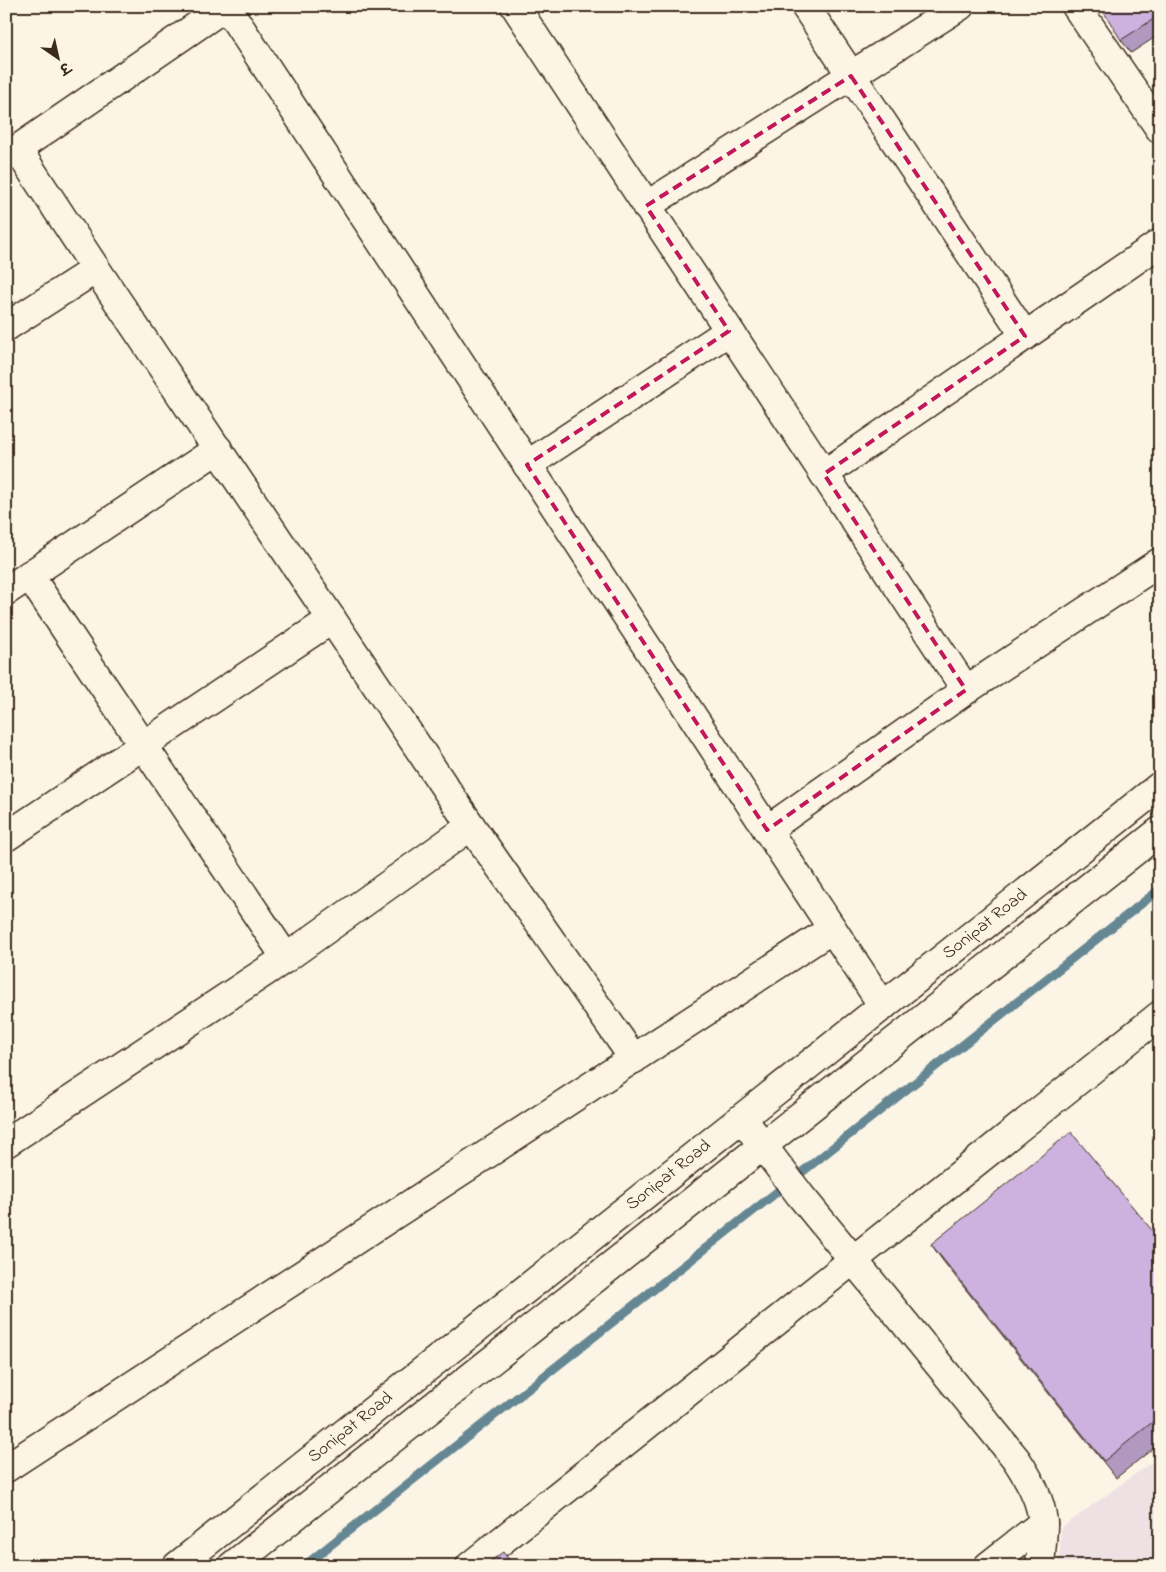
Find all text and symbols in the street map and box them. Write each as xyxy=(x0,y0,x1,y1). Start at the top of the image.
north arrow xyxy=(32,32,82,82)
text: उ xyxy=(53,55,76,80)
street label: Sonipat Road xyxy=(937,883,1034,967)
street label: Sonipat Road xyxy=(621,1134,717,1218)
street label: Sonipat Road xyxy=(303,1386,399,1470)

